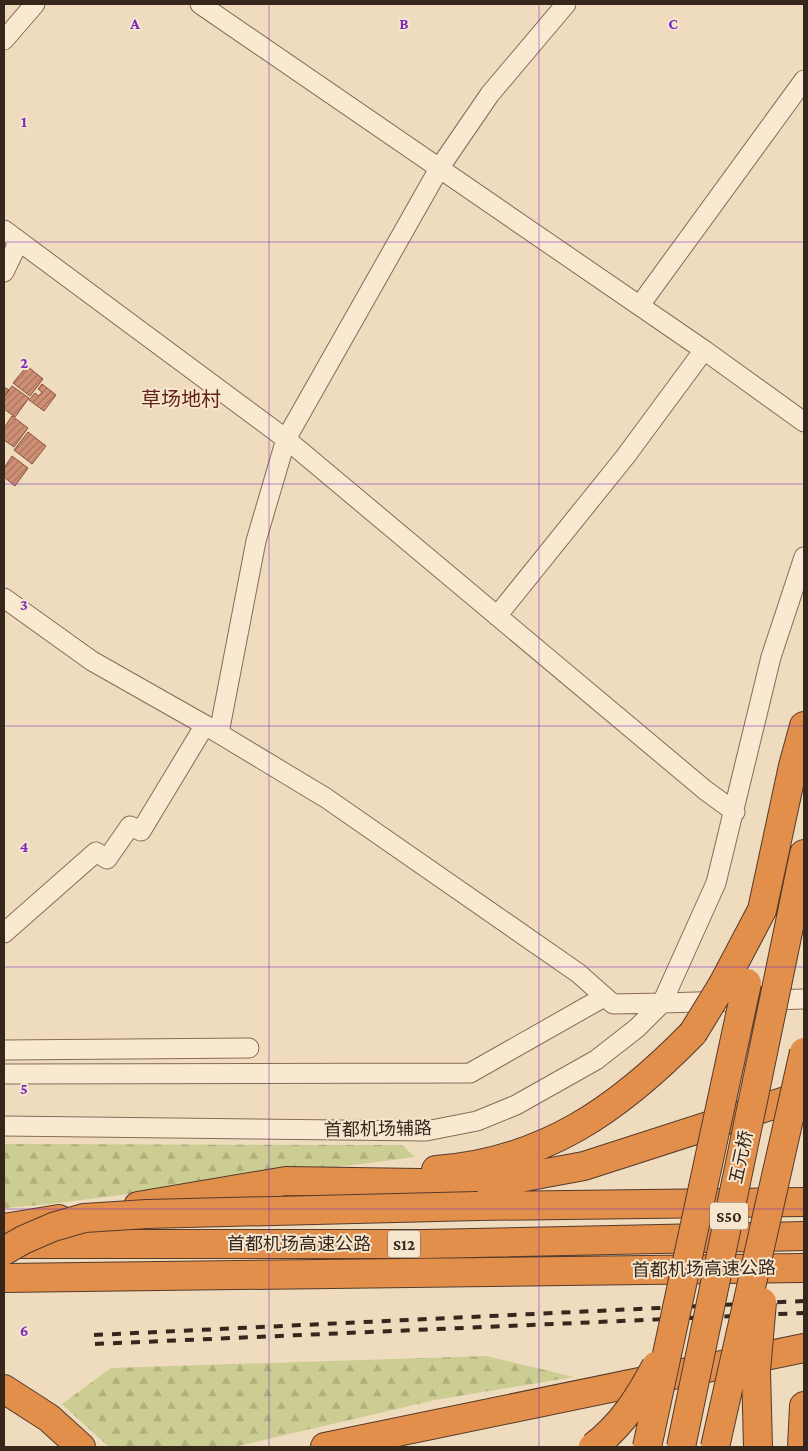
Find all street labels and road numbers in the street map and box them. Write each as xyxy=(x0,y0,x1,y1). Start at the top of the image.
street label: 首都机场辅路 xyxy=(324,1118,432,1140)
street label: 五元桥 xyxy=(726,1129,756,1185)
road number: S50 xyxy=(710,1202,748,1230)
road number: S12 xyxy=(388,1230,420,1258)
street label: 首都机场高速公路 xyxy=(227,1234,371,1254)
street label: 首都机场高速公路 xyxy=(632,1258,776,1280)

